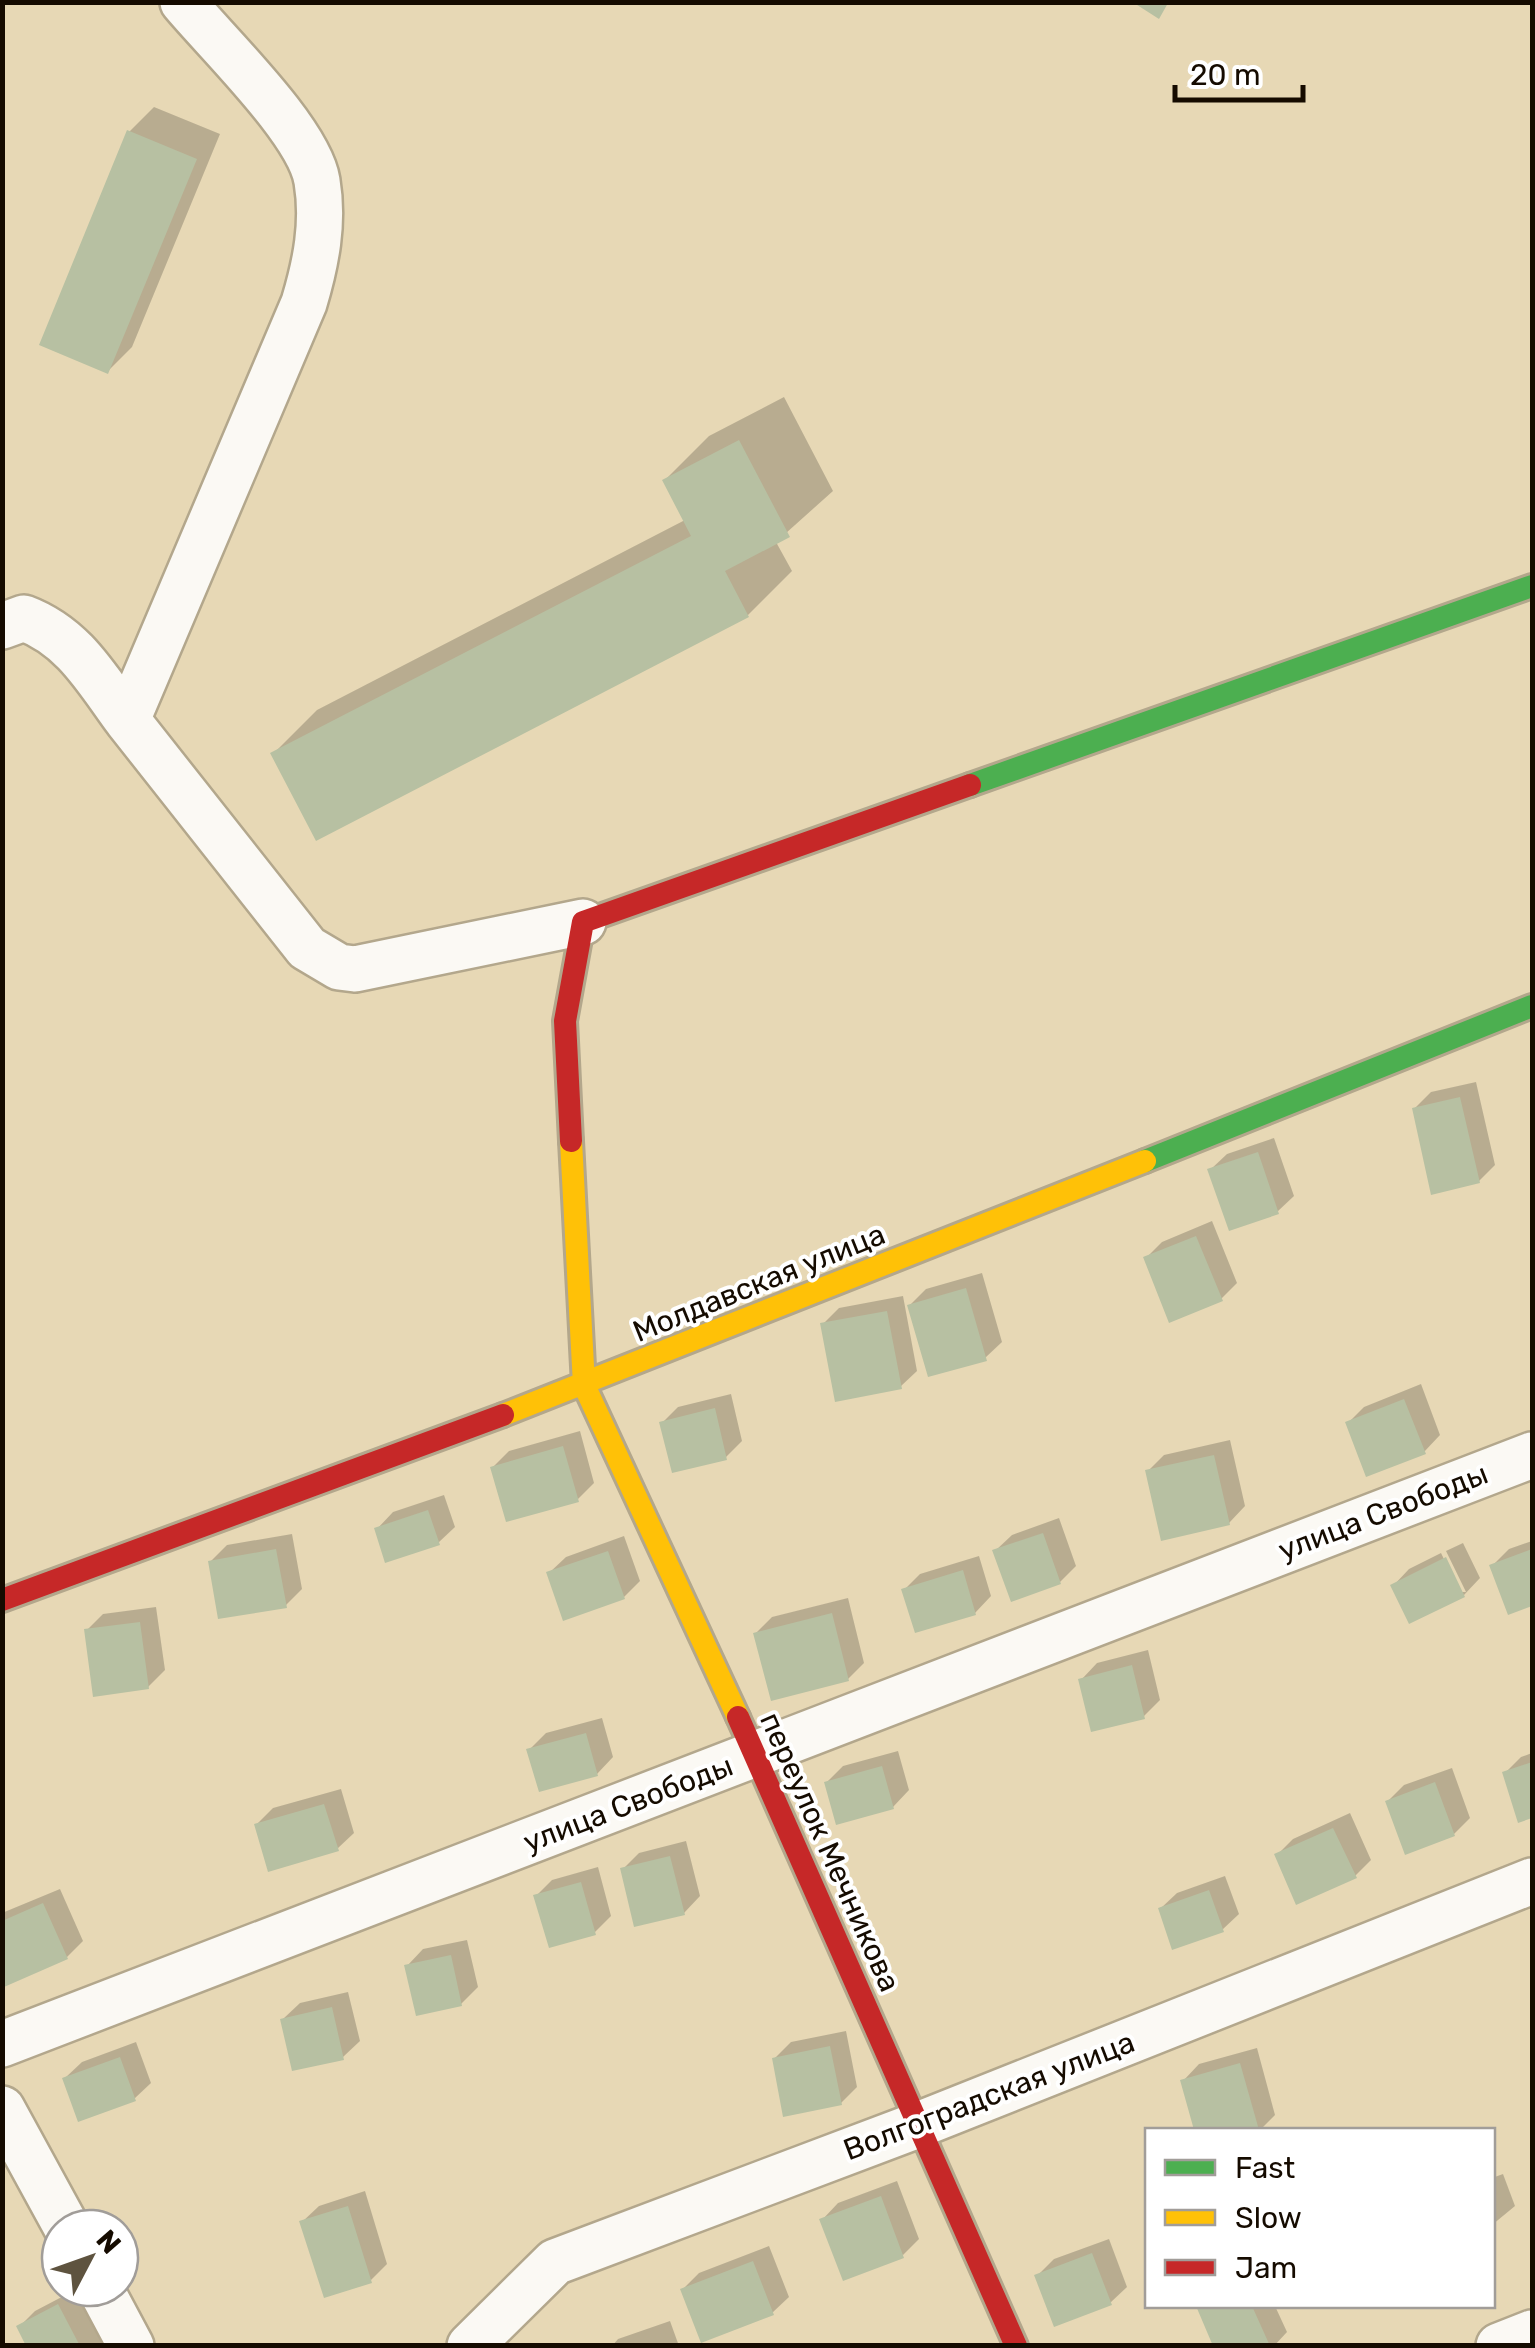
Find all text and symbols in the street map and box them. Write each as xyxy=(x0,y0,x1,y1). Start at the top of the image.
scale bar xyxy=(1175,40,1302,102)
text: 20 m xyxy=(1190,57,1261,93)
street label: Молдавская улица xyxy=(628,1216,890,1350)
street label: улица Свободы xyxy=(1273,1455,1493,1569)
street label: переулок Мечникова xyxy=(752,1707,908,1997)
street label: улица Свободы xyxy=(518,1747,738,1861)
street label: Волгоградская улица xyxy=(838,2024,1140,2168)
legend xyxy=(1145,2128,1495,2308)
text: Fast xyxy=(1235,2150,1295,2186)
text: Slow xyxy=(1235,2200,1302,2236)
north arrow xyxy=(40,2208,140,2308)
text: N xyxy=(89,2224,128,2260)
text: Jam xyxy=(1235,2250,1297,2286)

